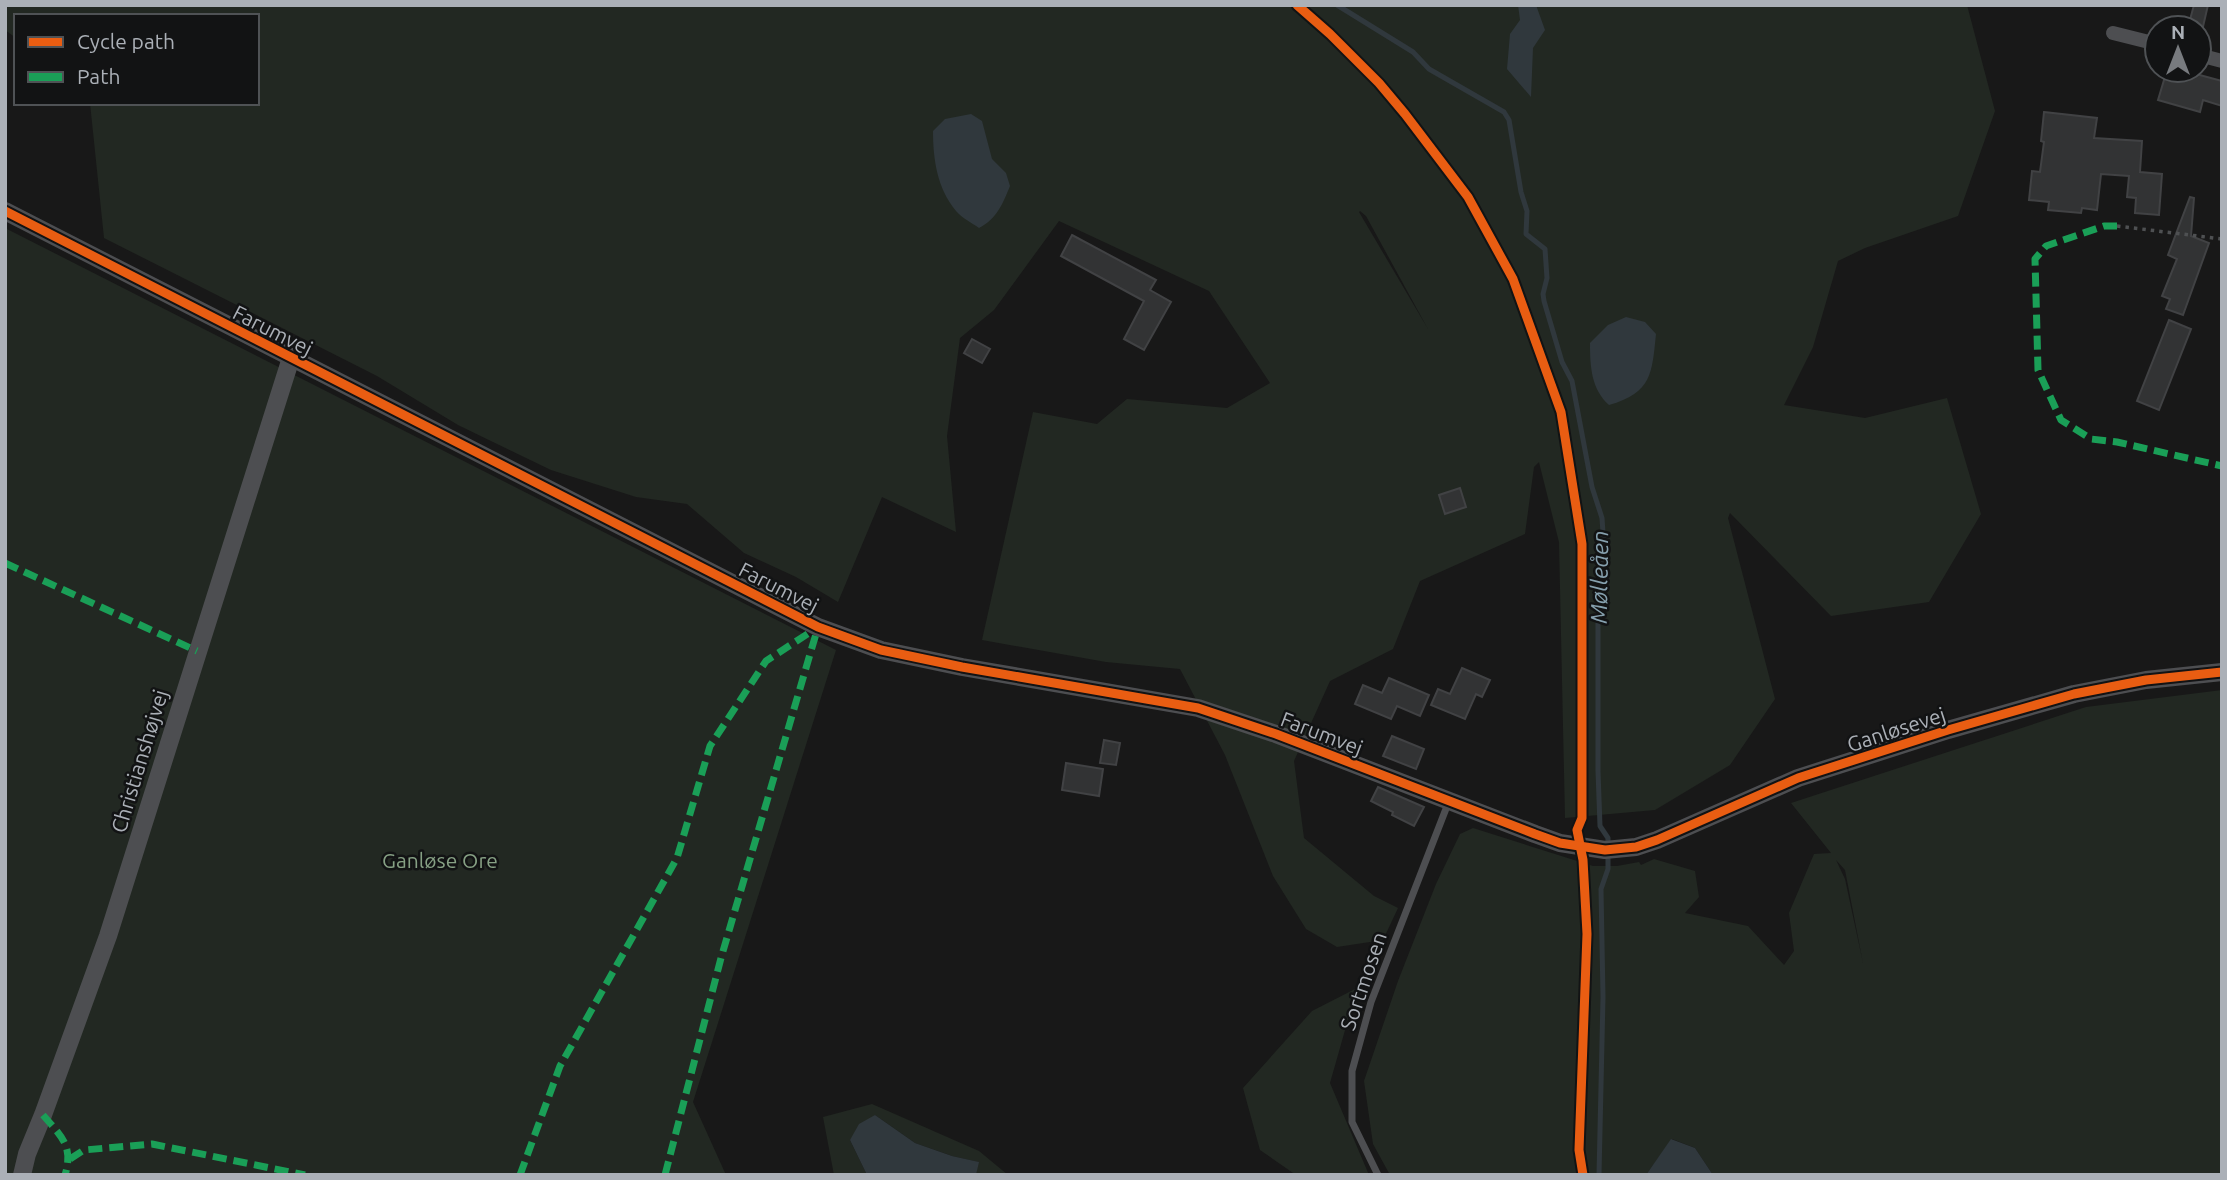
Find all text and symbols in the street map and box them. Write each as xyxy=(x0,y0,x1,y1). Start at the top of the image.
legend xyxy=(14,14,259,105)
north arrow xyxy=(2143,14,2213,84)
text: N xyxy=(2171,21,2185,43)
text: Cycle path xyxy=(77,29,175,53)
text: Path xyxy=(77,64,120,88)
street label: Farumvej xyxy=(229,300,317,360)
water label: Mølleåen xyxy=(1586,530,1612,624)
street label: Farumvej xyxy=(735,557,823,617)
street label: Christianshøjvej xyxy=(106,686,172,836)
street label: Ganløsevej xyxy=(1844,702,1948,756)
street label: Farumvej xyxy=(1278,706,1366,760)
park label: Ganløse Ore xyxy=(382,848,498,872)
street label: Sortmosen xyxy=(1335,929,1391,1033)

